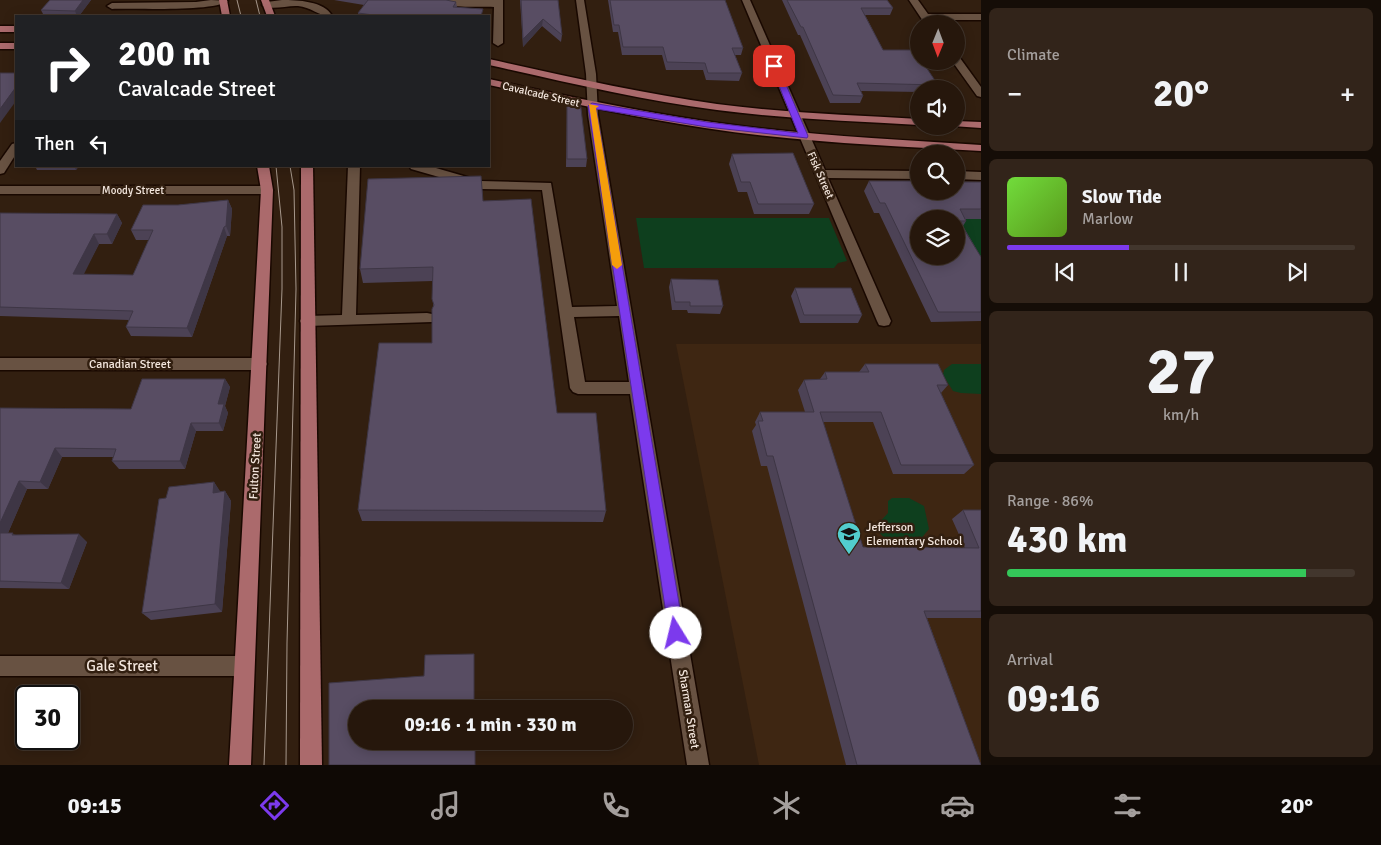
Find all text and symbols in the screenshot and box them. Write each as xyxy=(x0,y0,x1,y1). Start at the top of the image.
north arrow xyxy=(910,15,965,70)
map controls xyxy=(910,15,965,265)
text: 200 m xyxy=(118,32,211,75)
icon: right xyxy=(35,35,100,100)
pin xyxy=(753,45,795,87)
text: Climate xyxy=(1007,45,1060,65)
icon: arrive xyxy=(760,52,788,80)
text: 20° xyxy=(1153,70,1209,117)
text: Cavalcade Street xyxy=(118,75,276,102)
text: − xyxy=(1007,77,1022,111)
text: + xyxy=(1340,77,1355,111)
street label: Cavalcade Street xyxy=(501,79,581,110)
button: sound xyxy=(910,80,965,135)
icon: left xyxy=(85,130,113,158)
text: Then xyxy=(35,132,75,156)
button: search xyxy=(910,145,965,200)
street label: Fisk Street xyxy=(804,150,837,201)
street label: Moody Street xyxy=(102,184,164,197)
text: Slow Tide xyxy=(1082,185,1162,209)
text: Marlow xyxy=(1082,209,1133,229)
button: layers xyxy=(910,210,965,265)
icon: previous xyxy=(1051,258,1079,286)
icon: pause xyxy=(1167,258,1195,286)
icon: next xyxy=(1283,258,1311,286)
text: 27 xyxy=(1146,332,1216,412)
street label: Canadian Street xyxy=(89,357,171,372)
text: km/h xyxy=(1163,405,1199,425)
street label: Fulton Street xyxy=(246,432,265,500)
text: Range · 86% xyxy=(1007,491,1093,511)
text: 430 km xyxy=(1007,516,1128,563)
place label: Jefferson Elementary School xyxy=(866,520,963,549)
school or university icon: Jefferson Elementary School xyxy=(836,521,862,555)
position arrow xyxy=(649,606,701,658)
text: Arrival xyxy=(1007,650,1053,670)
street label: Gale Street xyxy=(86,657,158,675)
street label: Sharman Street xyxy=(675,668,702,750)
text: 09:16 xyxy=(1007,675,1100,722)
speed limit sign: 30 xyxy=(15,685,80,750)
text: 09:16 · 1 min · 330 m xyxy=(404,713,577,737)
icon: directions xyxy=(257,788,292,823)
icon: music xyxy=(428,788,463,823)
icon: phone xyxy=(598,788,633,823)
icon: climate xyxy=(769,788,804,823)
icon: car xyxy=(940,788,975,823)
icon: filters xyxy=(1110,788,1145,823)
text: 09:15 xyxy=(68,792,122,819)
text: 20° xyxy=(1281,792,1313,819)

